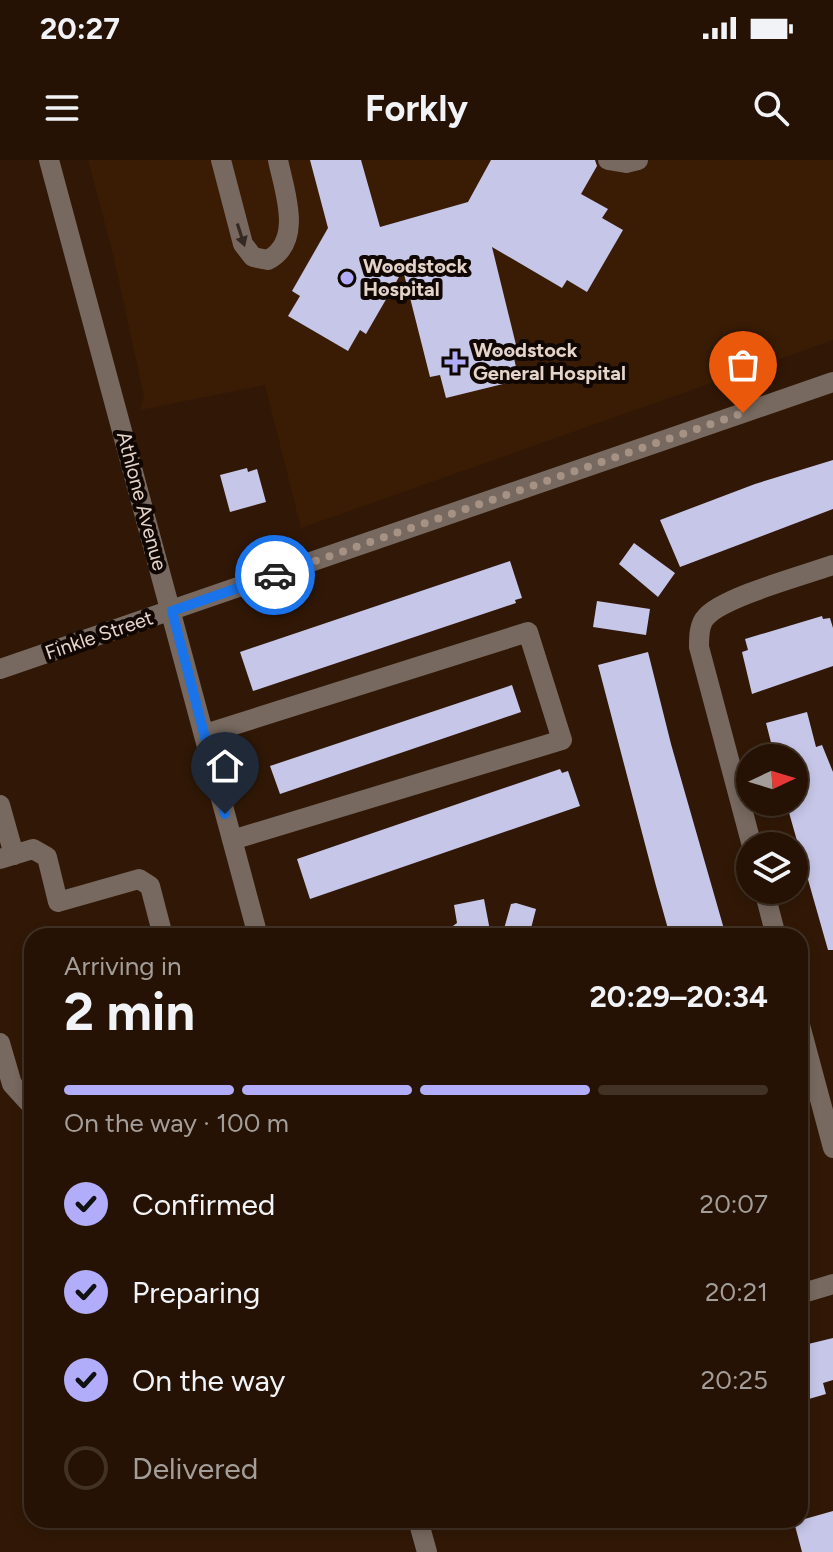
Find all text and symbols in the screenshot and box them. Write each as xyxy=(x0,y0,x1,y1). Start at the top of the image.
text: 20:27 xyxy=(40,10,120,47)
icon: menu xyxy=(40,86,84,130)
icon: search xyxy=(749,86,793,130)
text: Forkly xyxy=(365,87,468,130)
one-way arrow xyxy=(235,224,248,248)
place label: Woodstock Hospital xyxy=(363,254,468,301)
marker: Woodstock Hospital xyxy=(338,269,356,287)
pin xyxy=(709,331,777,413)
place label: Woodstock General Hospital xyxy=(473,338,626,385)
icon: bag xyxy=(721,343,765,387)
marker: Woodstock General Hospital xyxy=(444,351,466,373)
street label: Athlone Avenue xyxy=(112,429,172,573)
courier xyxy=(235,535,315,615)
icon: car xyxy=(253,553,297,597)
street label: Finkle Street xyxy=(42,605,156,665)
pin xyxy=(191,732,259,814)
icon: home xyxy=(203,744,247,788)
north arrow xyxy=(736,744,808,816)
map controls xyxy=(736,744,808,904)
button: layers xyxy=(736,832,808,904)
text: Arriving in xyxy=(64,950,182,982)
text: 20:29–20:34 xyxy=(589,978,768,1015)
text: 2 min xyxy=(64,981,195,1043)
text: On the way · 100 m xyxy=(64,1107,289,1139)
icon: check xyxy=(64,1182,108,1226)
text: Confirmed xyxy=(132,1186,275,1223)
text: 20:07 xyxy=(700,1188,768,1220)
icon: check xyxy=(64,1270,108,1314)
text: Preparing xyxy=(132,1274,260,1311)
text: 20:21 xyxy=(705,1276,768,1308)
icon: check xyxy=(64,1358,108,1402)
text: On the way xyxy=(132,1362,285,1399)
text: 20:25 xyxy=(701,1364,768,1396)
text: Delivered xyxy=(132,1450,258,1487)

